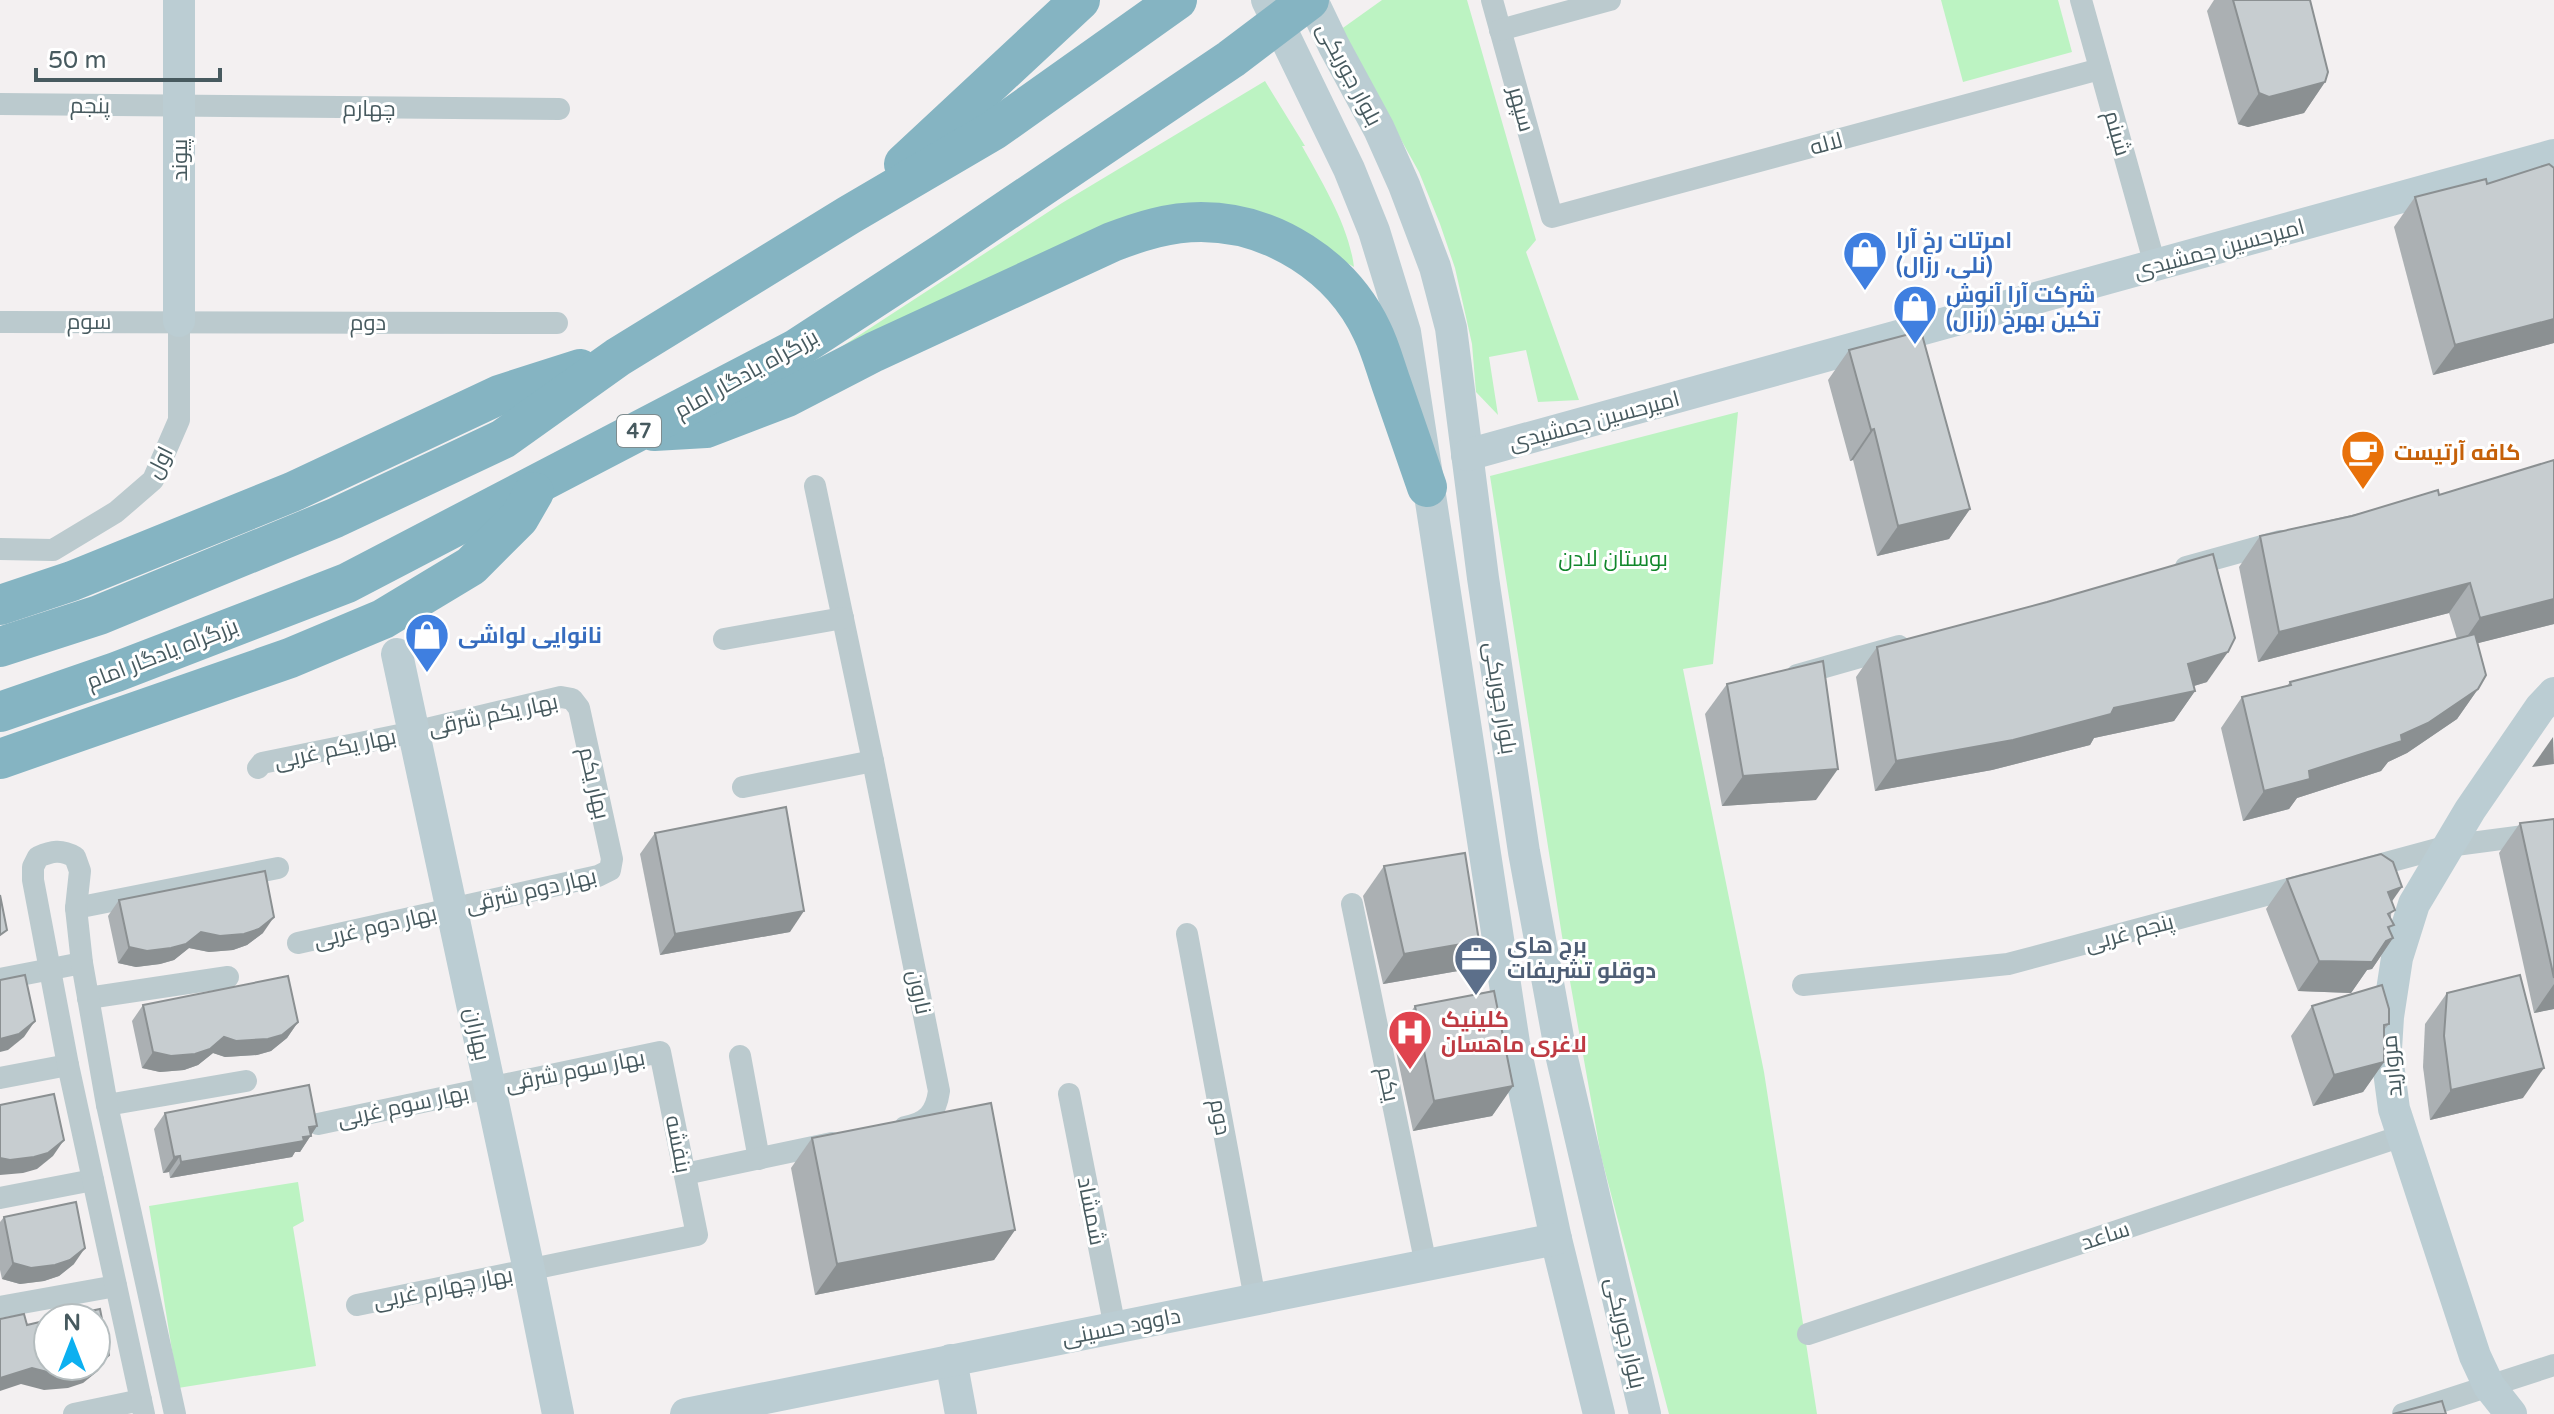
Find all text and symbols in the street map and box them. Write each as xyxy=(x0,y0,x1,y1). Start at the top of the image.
street label: بلوار جوریکی xyxy=(1311,18,1387,131)
scale bar xyxy=(36,32,220,82)
text: 50 m xyxy=(48,46,106,75)
street label: سپهر xyxy=(1502,82,1540,135)
street label: پنجم xyxy=(70,93,110,121)
street label: چهارم xyxy=(343,96,395,124)
street label: شبنم xyxy=(2096,108,2136,159)
street label: لاله xyxy=(1807,127,1846,161)
street label: پیوند xyxy=(167,139,194,181)
street label: امیرحسین جمشیدی xyxy=(2131,214,2308,284)
place label: امرتات رخ آرا (نلی، رزال) xyxy=(1896,228,2012,279)
shop icon: امرتات رخ آرا (نلی، رزال) xyxy=(1841,229,1889,292)
place label: شرکت آرا آنوش تکین بهرخ (رزال) xyxy=(1946,282,2101,334)
shop icon: شرکت آرا آنوش تکین بهرخ (رزال) xyxy=(1891,283,1939,346)
street label: سوم xyxy=(67,309,111,337)
street label: دوم xyxy=(350,310,386,338)
street label: بزرگراه یادگار امام xyxy=(670,324,824,426)
street label: امیرحسین جمشیدی xyxy=(1506,386,1683,456)
road number: 47 xyxy=(617,415,661,447)
cafe icon: کافه آرتیست xyxy=(2339,428,2387,491)
place label: کافه آرتیست xyxy=(2394,440,2521,466)
street label: اول xyxy=(141,442,179,483)
park label: بوستان لادن xyxy=(1558,546,1668,572)
shop icon: نانوایی لواشی xyxy=(403,611,451,674)
street label: بزرگراه یادگار امام xyxy=(83,613,243,697)
place label: نانوایی لواشی xyxy=(458,623,602,649)
street label: بلوار جوریکی xyxy=(1478,640,1522,756)
street label: بهار یکم شرقی xyxy=(426,689,561,743)
street label: بهار یکم غربی xyxy=(272,723,399,777)
street label: بهار یکم xyxy=(571,745,615,822)
street label: بهار دوم شرقی xyxy=(463,863,600,921)
street label: بهار دوم غربی xyxy=(311,900,440,956)
street label: پنجم غربی xyxy=(2082,909,2177,959)
place label: برج های دوقلو تشریفات xyxy=(1507,933,1656,984)
office icon: برج های دوقلو تشریفات xyxy=(1452,934,1500,997)
street label: نارون xyxy=(902,968,936,1017)
street label: بهاران xyxy=(459,1005,495,1063)
place label: کلینیک لاغری ماهسان xyxy=(1441,1007,1587,1058)
hospital icon: کلینیک لاغری ماهسان xyxy=(1386,1008,1434,1071)
street label: مروارید xyxy=(2376,1034,2408,1098)
street label: بهار سوم شرقی xyxy=(503,1045,648,1099)
street label: یکم xyxy=(1370,1064,1404,1104)
street label: بهار سوم غربی xyxy=(335,1079,472,1135)
street label: دوم xyxy=(1202,1097,1236,1138)
street label: بنفشه xyxy=(660,1113,696,1175)
street label: شمشاد xyxy=(1072,1175,1110,1248)
street label: ساعد xyxy=(2078,1216,2133,1256)
street label: بهار چهارم غربی xyxy=(371,1262,516,1316)
street label: بلوار جوریکی xyxy=(1600,1275,1650,1391)
north arrow xyxy=(32,1302,112,1382)
street label: داوود حسینی xyxy=(1060,1303,1183,1351)
text: N xyxy=(63,1310,81,1336)

